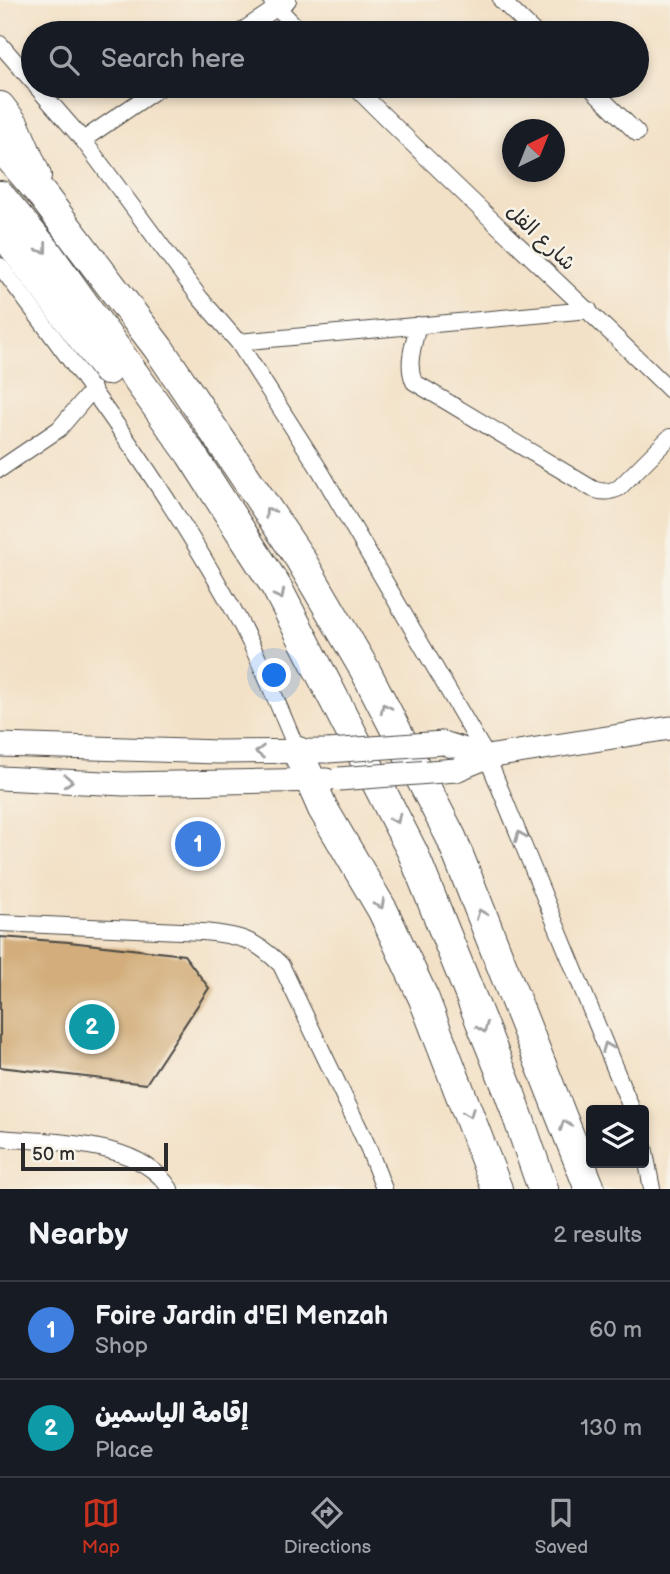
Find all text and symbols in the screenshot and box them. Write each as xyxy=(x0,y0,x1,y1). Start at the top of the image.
search box xyxy=(21,21,649,98)
icon: search xyxy=(45,41,83,79)
text: Search here xyxy=(101,44,245,75)
north arrow xyxy=(502,119,565,182)
street label: شارع الفل xyxy=(499,199,581,277)
one-way arrow xyxy=(35,241,48,253)
one-way arrow xyxy=(264,507,277,520)
one-way arrow xyxy=(272,587,285,600)
your location xyxy=(257,658,291,692)
one-way arrow xyxy=(380,703,394,715)
one-way arrow xyxy=(254,744,265,760)
one-way arrow xyxy=(63,773,74,788)
one-way arrow xyxy=(387,812,401,824)
pin: 1 xyxy=(175,818,221,870)
one-way arrow xyxy=(515,831,529,843)
one-way arrow xyxy=(371,897,385,909)
one-way arrow xyxy=(476,908,490,920)
pin: 2 xyxy=(69,1001,115,1053)
one-way arrow xyxy=(475,1021,489,1034)
one-way arrow xyxy=(601,1041,615,1054)
map controls xyxy=(586,1105,649,1168)
button: layers xyxy=(586,1105,649,1168)
one-way arrow xyxy=(460,1107,474,1119)
one-way arrow xyxy=(559,1120,573,1132)
scale bar xyxy=(21,1140,168,1172)
text: 50 m xyxy=(32,1143,75,1166)
text: Nearby xyxy=(28,1217,128,1253)
text: 2 results xyxy=(553,1221,642,1249)
text: Foire Jardin d'El Menzah xyxy=(95,1301,388,1332)
text: 1 xyxy=(46,1316,56,1344)
text: 60 m xyxy=(589,1316,642,1344)
text: Shop xyxy=(95,1332,148,1360)
text: إقامة الياسمين xyxy=(95,1399,248,1430)
text: 2 xyxy=(44,1414,58,1442)
text: 130 m xyxy=(580,1414,642,1442)
text: Place xyxy=(95,1436,153,1464)
tab: Map xyxy=(82,1494,120,1559)
tab: Directions xyxy=(284,1494,371,1559)
tab: Saved xyxy=(535,1494,588,1559)

